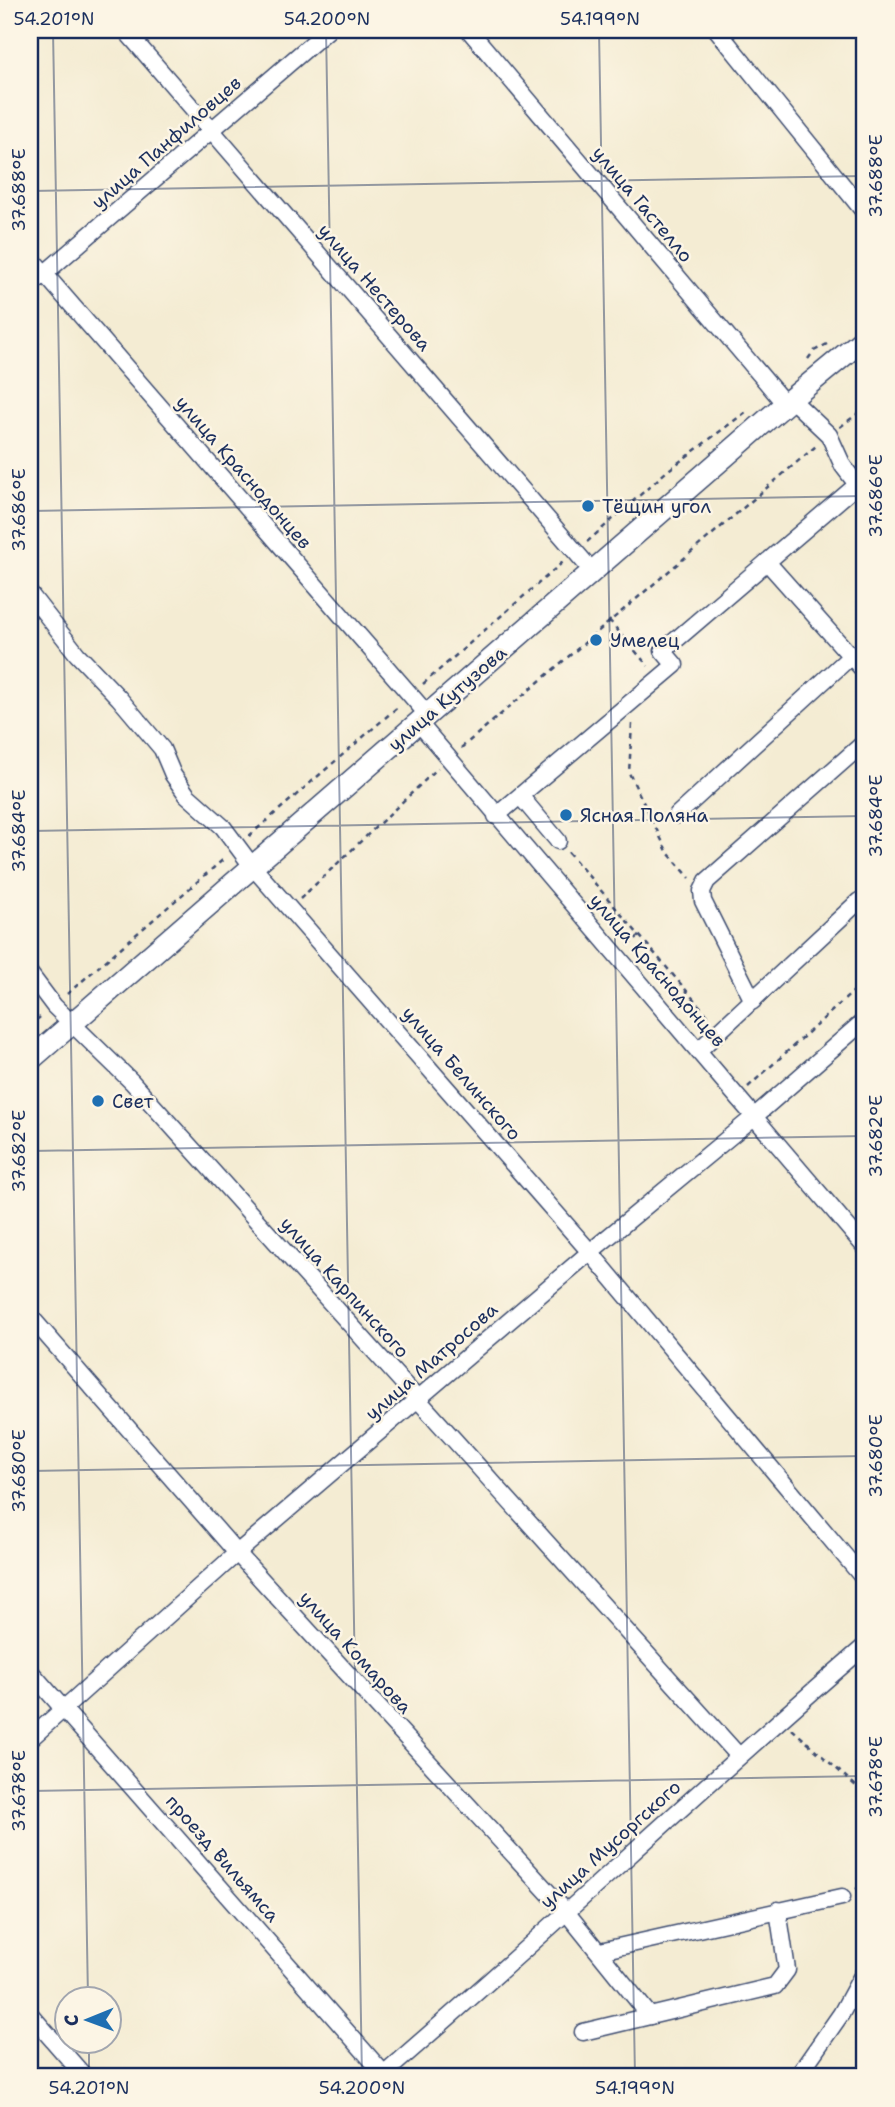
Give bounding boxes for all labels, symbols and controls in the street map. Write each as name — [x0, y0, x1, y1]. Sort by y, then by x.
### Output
text: 54.201°N — [13, 7, 95, 31]
text: 54.200°N — [284, 7, 370, 31]
text: 54.199°N — [560, 7, 640, 31]
street label: улица Панфиловцев — [86, 70, 247, 214]
text: 37.688°E — [864, 134, 888, 218]
street label: улица Гастелло — [587, 141, 699, 268]
text: 37.688°E — [7, 148, 31, 232]
street label: улица Нестерова — [312, 218, 437, 356]
street label: улица Краснодонцев — [170, 390, 317, 554]
text: 37.686°E — [864, 454, 888, 538]
text: 37.686°E — [7, 468, 31, 552]
place label: Тёщин угол — [602, 494, 711, 519]
marker: Тёщин угол — [580, 498, 596, 514]
place label: Умелец — [610, 628, 680, 653]
marker: Умелец — [588, 632, 604, 648]
street label: улица Кутузова — [383, 640, 512, 757]
text: 37.684°E — [864, 774, 888, 858]
text: 37.684°E — [7, 789, 31, 873]
place label: Ясная Поляна — [580, 803, 708, 828]
marker: Ясная Поляна — [558, 807, 574, 823]
street label: улица Краснодонцев — [584, 888, 731, 1052]
street label: улица Белинского — [396, 1001, 527, 1146]
place label: Свет — [112, 1089, 154, 1114]
marker: Свет — [90, 1093, 106, 1109]
text: 37.682°E — [864, 1095, 888, 1177]
text: 37.682°E — [7, 1110, 31, 1192]
street label: улица Карпинского — [275, 1211, 415, 1363]
street label: улица Матросова — [360, 1297, 503, 1426]
text: 37.680°E — [864, 1414, 888, 1498]
text: 37.680°E — [7, 1429, 31, 1513]
street label: улица Комарова — [294, 1585, 418, 1719]
text: 37.678°E — [864, 1736, 888, 1818]
text: 37.678°E — [7, 1750, 31, 1832]
street label: улица Мусоргского — [535, 1774, 686, 1914]
street label: проезд Вильямса — [160, 1789, 285, 1928]
north arrow — [52, 1984, 122, 2054]
text: С — [59, 2014, 84, 2026]
text: 54.201°N — [48, 2076, 130, 2100]
text: 54.200°N — [319, 2076, 405, 2100]
text: 54.199°N — [595, 2076, 675, 2100]

